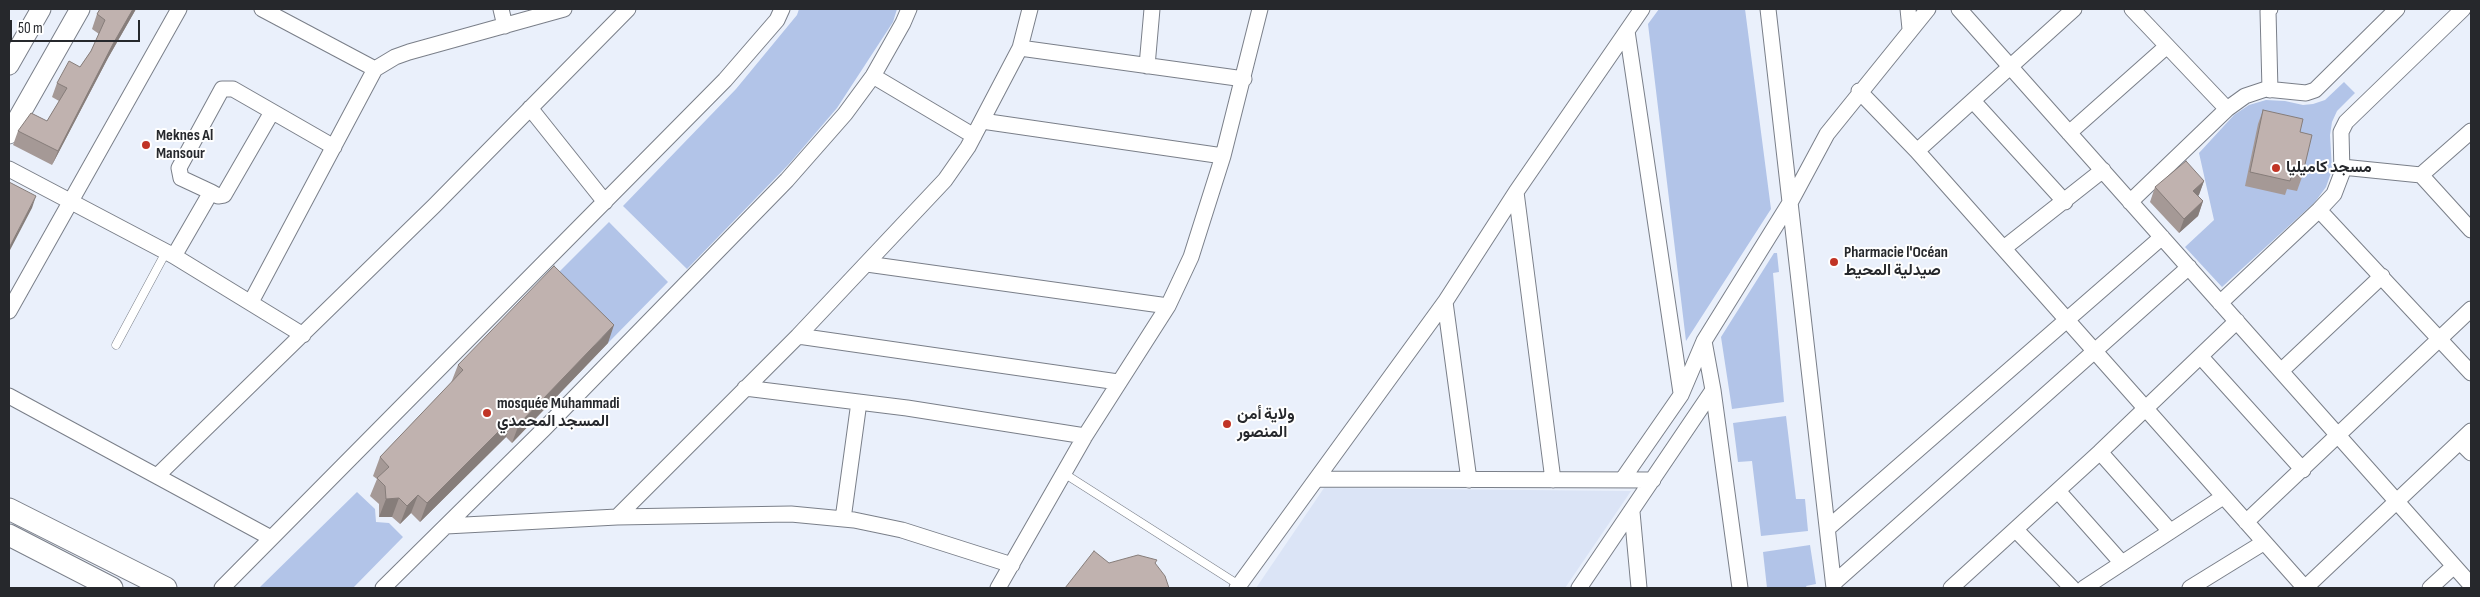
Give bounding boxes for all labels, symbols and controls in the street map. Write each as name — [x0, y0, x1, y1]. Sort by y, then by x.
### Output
scale bar — [12, 10, 142, 42]
text: 50 m — [18, 19, 43, 38]
place label: Meknes Al Mansour — [156, 126, 213, 164]
marker: Meknes Al Mansour — [140, 139, 152, 151]
place label: مسجد كاميليا — [2286, 158, 2372, 178]
marker: مسجد كاميليا — [2270, 162, 2282, 174]
place label: Pharmacie l'Océan صيدلية المحيط — [1844, 243, 1948, 281]
marker: Pharmacie l'Océan صيدلية المحيط — [1828, 256, 1840, 268]
place label: mosquée Muhammadi المسجد المحمدي — [497, 394, 620, 432]
place label: ولاية أمن المنصور — [1237, 405, 1295, 443]
marker: mosquée Muhammadi المسجد المحمدي — [481, 407, 493, 419]
marker: ولاية أمن المنصور — [1221, 418, 1233, 430]

